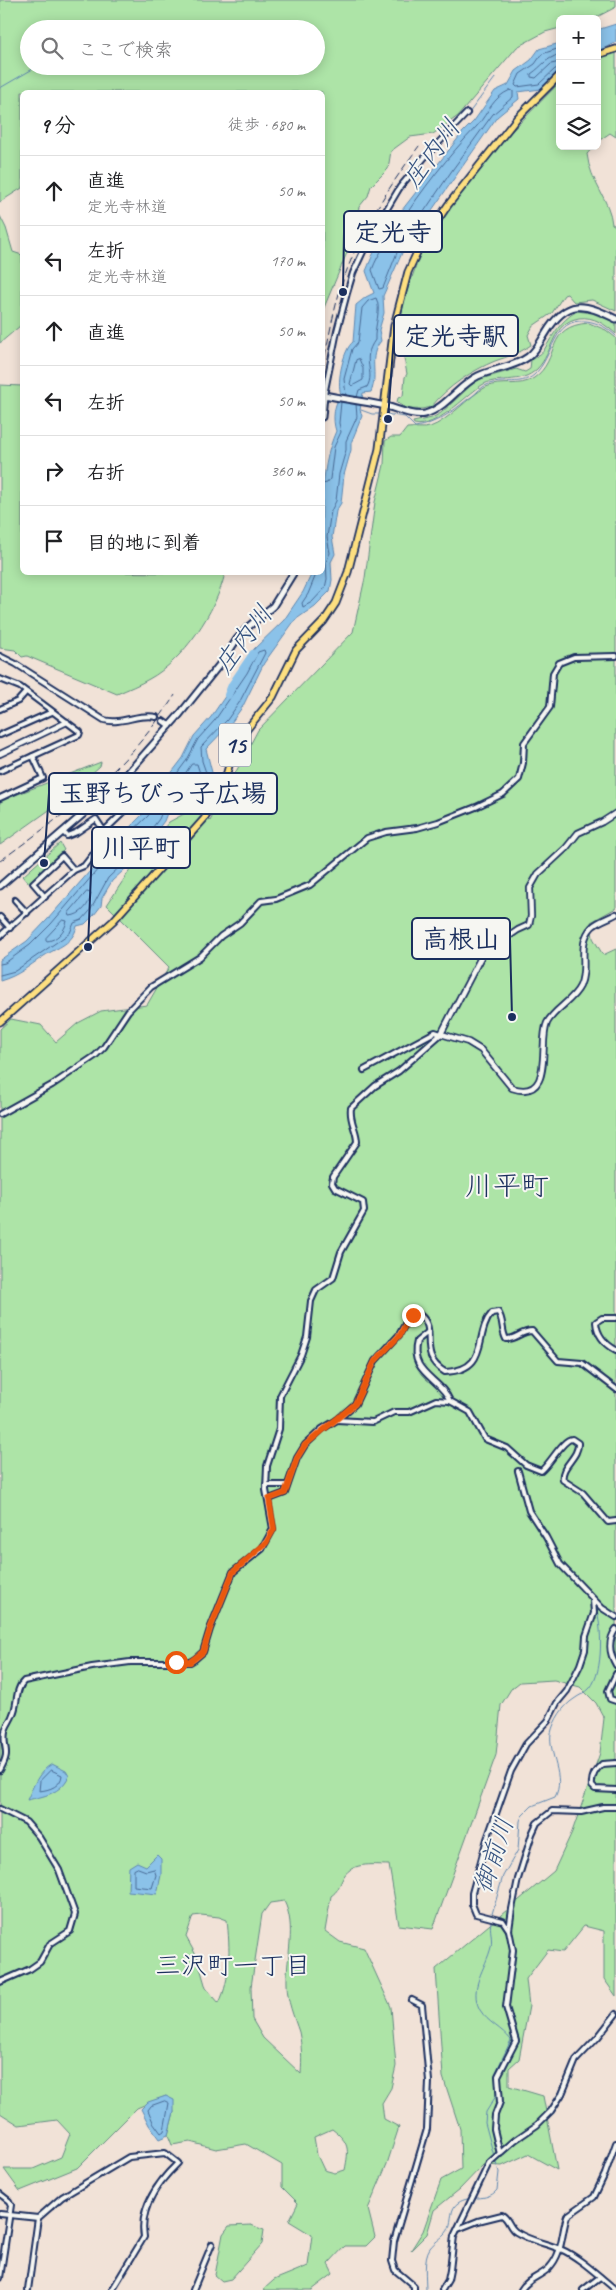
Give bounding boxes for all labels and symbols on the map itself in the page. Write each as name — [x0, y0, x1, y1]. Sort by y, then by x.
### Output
water label: 庄内川 — [395, 112, 468, 195]
callout: 定光寺 — [344, 211, 442, 252]
text: 定光寺 — [354, 216, 432, 249]
callout: 定光寺駅 — [394, 315, 518, 356]
text: 定光寺駅 — [404, 320, 508, 353]
water label: 庄内川 — [207, 598, 280, 680]
road number: 15 — [219, 724, 251, 766]
callout: 玉野ちびっ子広場 — [49, 773, 277, 814]
text: 玉野ちびっ子広場 — [59, 777, 267, 810]
callout: 川平町 — [92, 827, 190, 868]
text: 川平町 — [102, 832, 180, 865]
callout: 高根山 — [412, 918, 510, 959]
text: 高根山 — [422, 923, 500, 956]
district label: 川平町 — [465, 1168, 549, 1203]
route end — [402, 1304, 425, 1327]
route start — [165, 1651, 188, 1674]
water label: 御前川 — [466, 1813, 521, 1897]
district label: 三沢町一丁目 — [155, 1949, 311, 1982]

